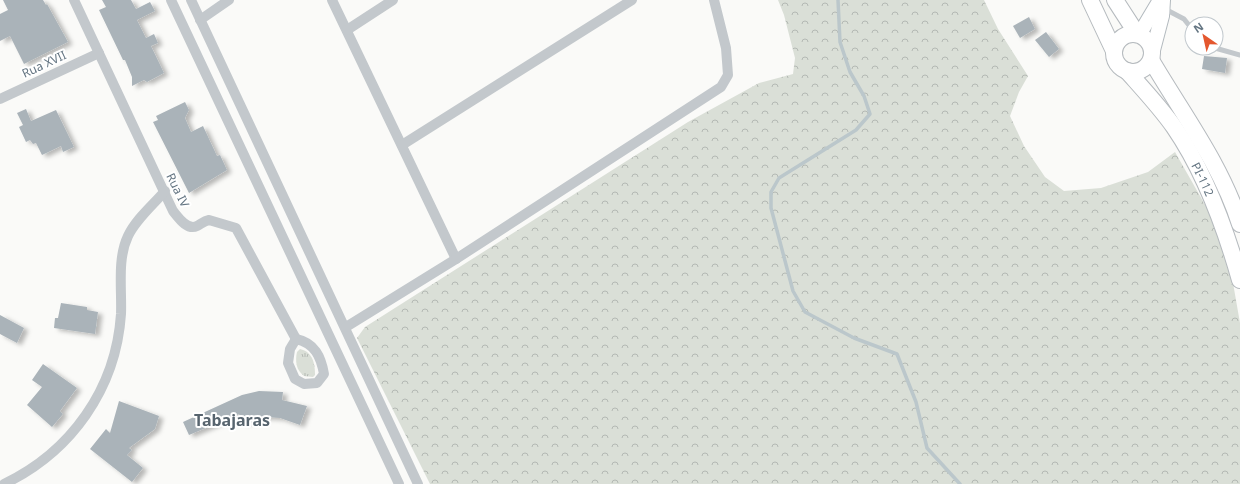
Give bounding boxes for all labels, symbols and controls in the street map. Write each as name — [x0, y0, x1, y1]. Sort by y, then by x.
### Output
north arrow — [1184, 16, 1224, 56]
text: N — [1190, 19, 1206, 36]
street label: Rua XVII — [19, 46, 69, 82]
street label: PI-112 — [1188, 159, 1219, 199]
street label: Rua IV — [162, 170, 194, 211]
district label: Tabajaras — [194, 409, 270, 431]

